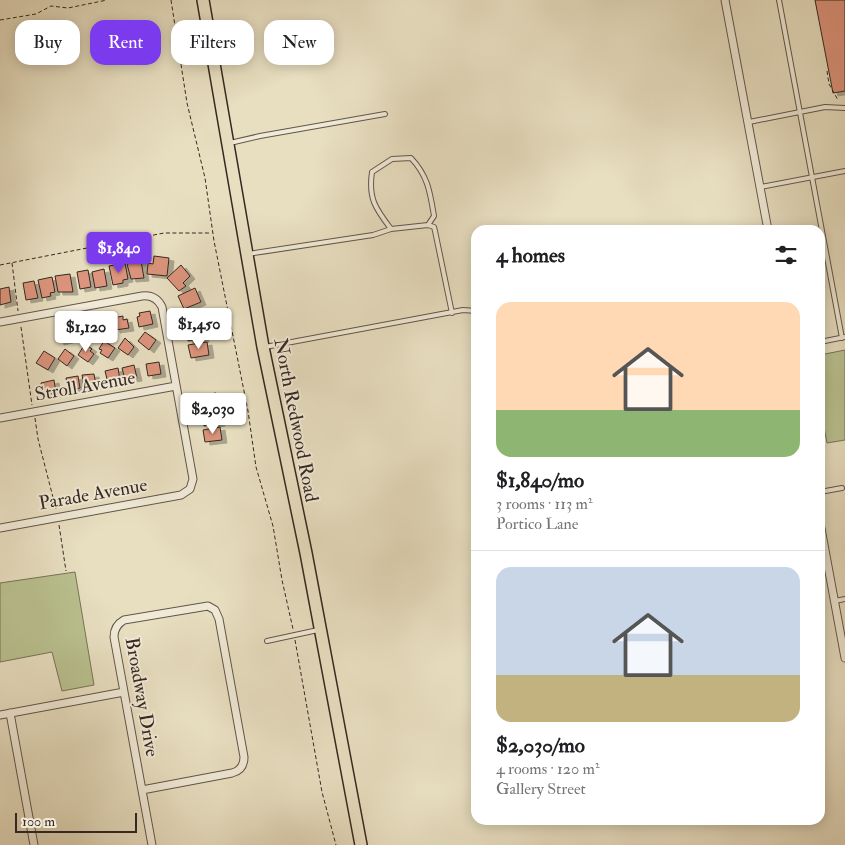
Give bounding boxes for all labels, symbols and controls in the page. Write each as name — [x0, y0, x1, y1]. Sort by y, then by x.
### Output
chip: Buy — [15, 20, 80, 65]
chip: Rent — [90, 20, 161, 65]
chip: Filters — [171, 20, 254, 65]
chip: New — [264, 20, 334, 65]
pin: $1,840 — [78, 232, 160, 274]
text: $1,840 — [98, 238, 140, 258]
icon: filters — [772, 241, 800, 269]
text: 4 homes — [496, 242, 565, 269]
pin: $1,450 — [158, 308, 240, 350]
pin: $1,120 — [45, 310, 127, 353]
text: $1,450 — [178, 314, 220, 334]
text: $1,120 — [66, 317, 106, 337]
icon: home — [603, 334, 693, 424]
street label: North Redwood Road — [268, 336, 324, 505]
street label: Stroll Avenue — [33, 365, 137, 407]
pin: $2,030 — [172, 392, 254, 435]
text: $2,030 — [191, 399, 235, 419]
text: $1,840/mo — [496, 467, 584, 494]
street label: Parade Avenue — [37, 473, 149, 515]
text: 3 rooms · 113 m² — [496, 494, 592, 514]
text: Portico Lane — [496, 514, 579, 534]
icon: home — [603, 600, 693, 690]
street label: Broadway Drive — [120, 635, 164, 759]
text: $2,030/mo — [496, 732, 585, 759]
text: 4 rooms · 120 m² — [496, 759, 599, 779]
text: Gallery Street — [496, 779, 586, 799]
scale bar — [15, 810, 138, 833]
text: 100 m — [22, 813, 55, 830]

